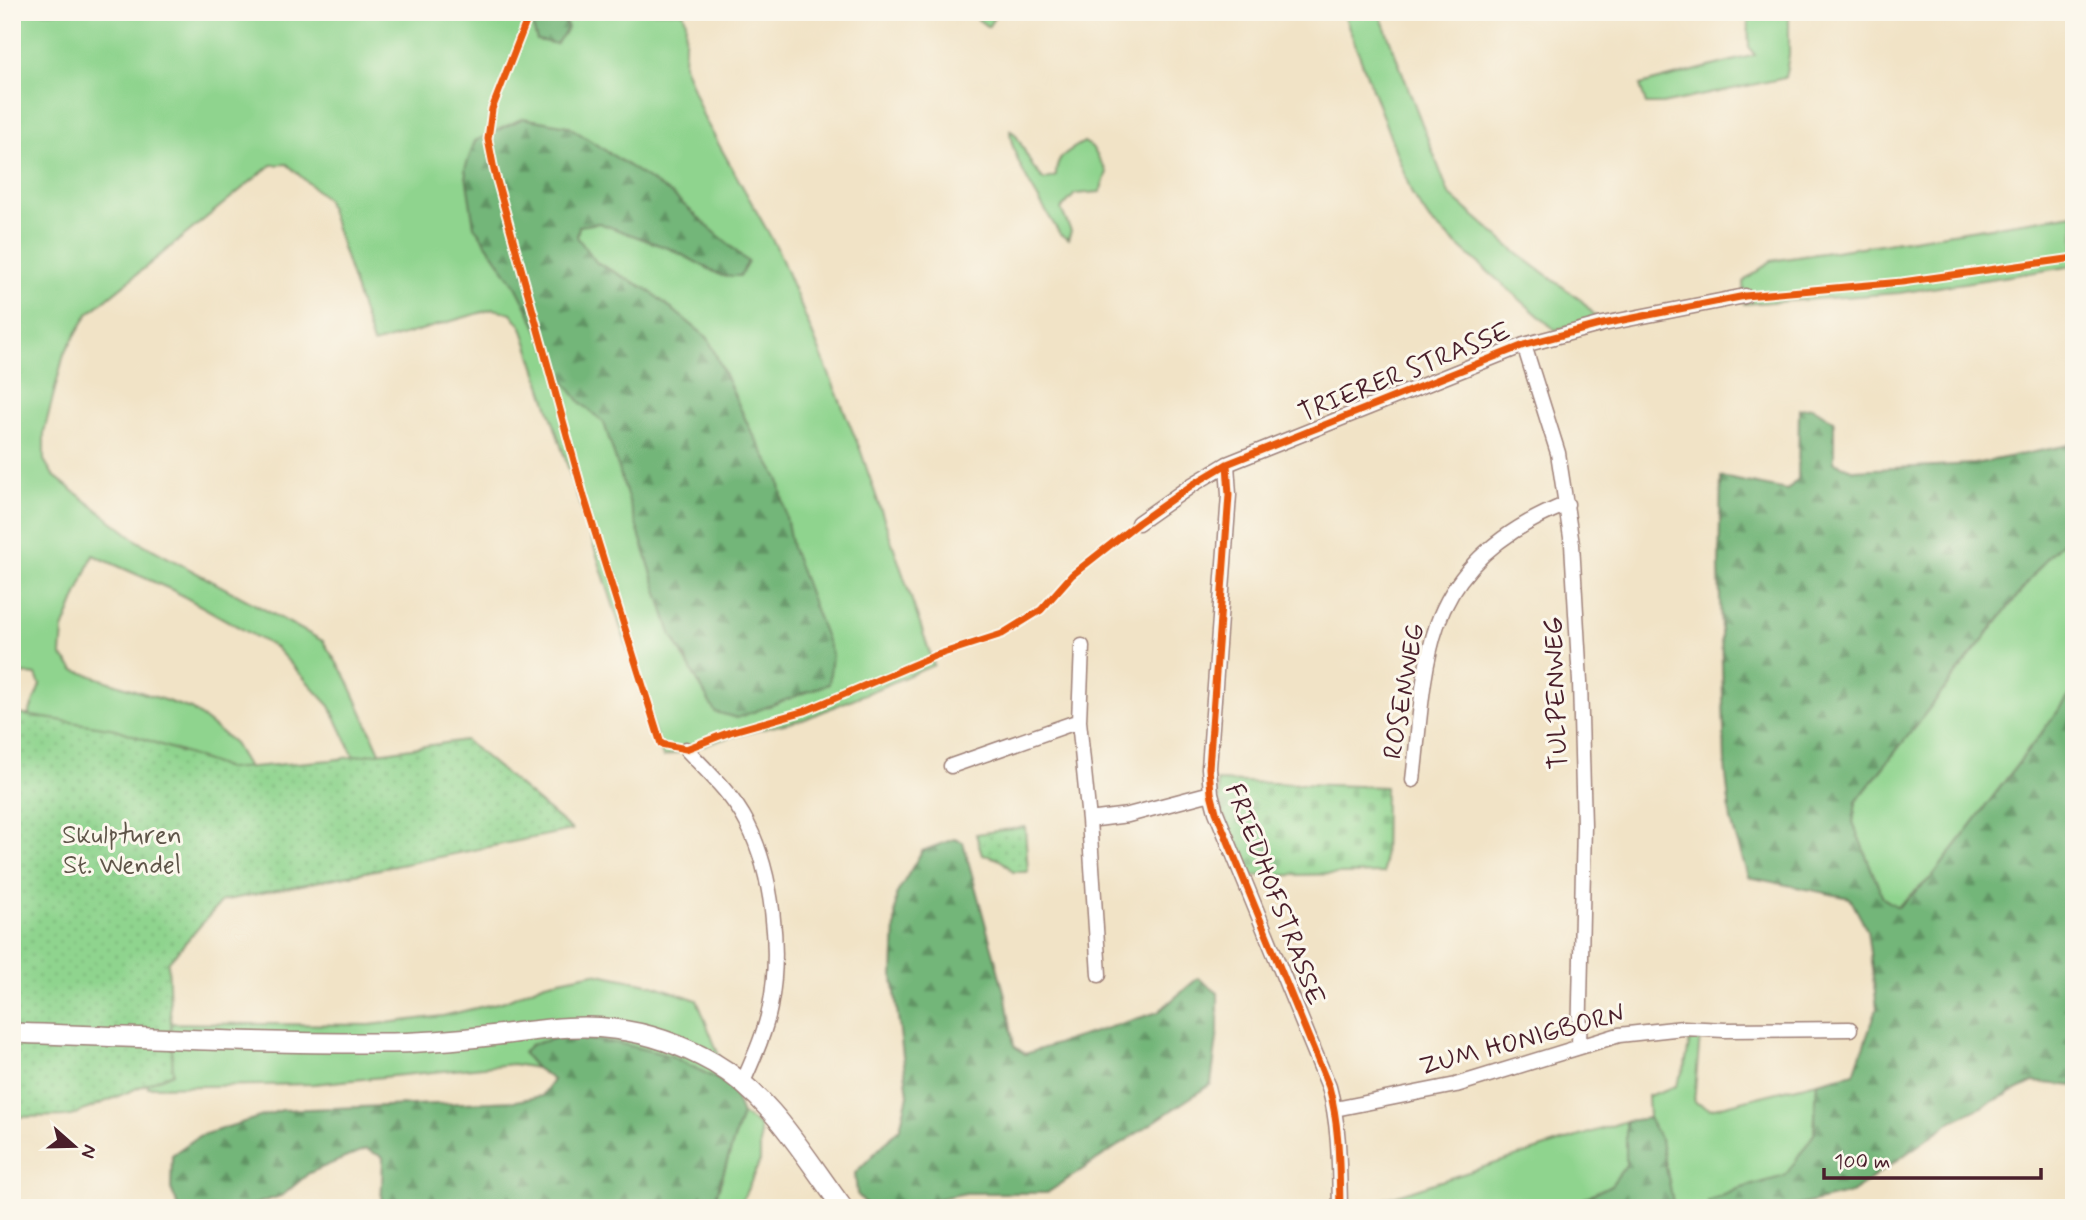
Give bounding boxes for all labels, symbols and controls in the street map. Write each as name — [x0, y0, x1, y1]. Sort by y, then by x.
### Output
street label: TRIERER STRASSE — [1294, 315, 1516, 431]
street label: TULPENWEG — [1537, 616, 1577, 770]
street label: ROSENWEG — [1376, 621, 1434, 762]
street label: FRIEDHOFSTRASSE — [1216, 779, 1332, 1011]
park label: Skulpturen St. Wendel — [62, 819, 182, 883]
street label: ZUM HONIGBORN — [1416, 997, 1629, 1085]
north arrow — [38, 1112, 108, 1182]
scale bar — [1824, 1136, 2040, 1180]
text: N — [75, 1141, 102, 1162]
text: 100 m — [1834, 1148, 1890, 1176]

